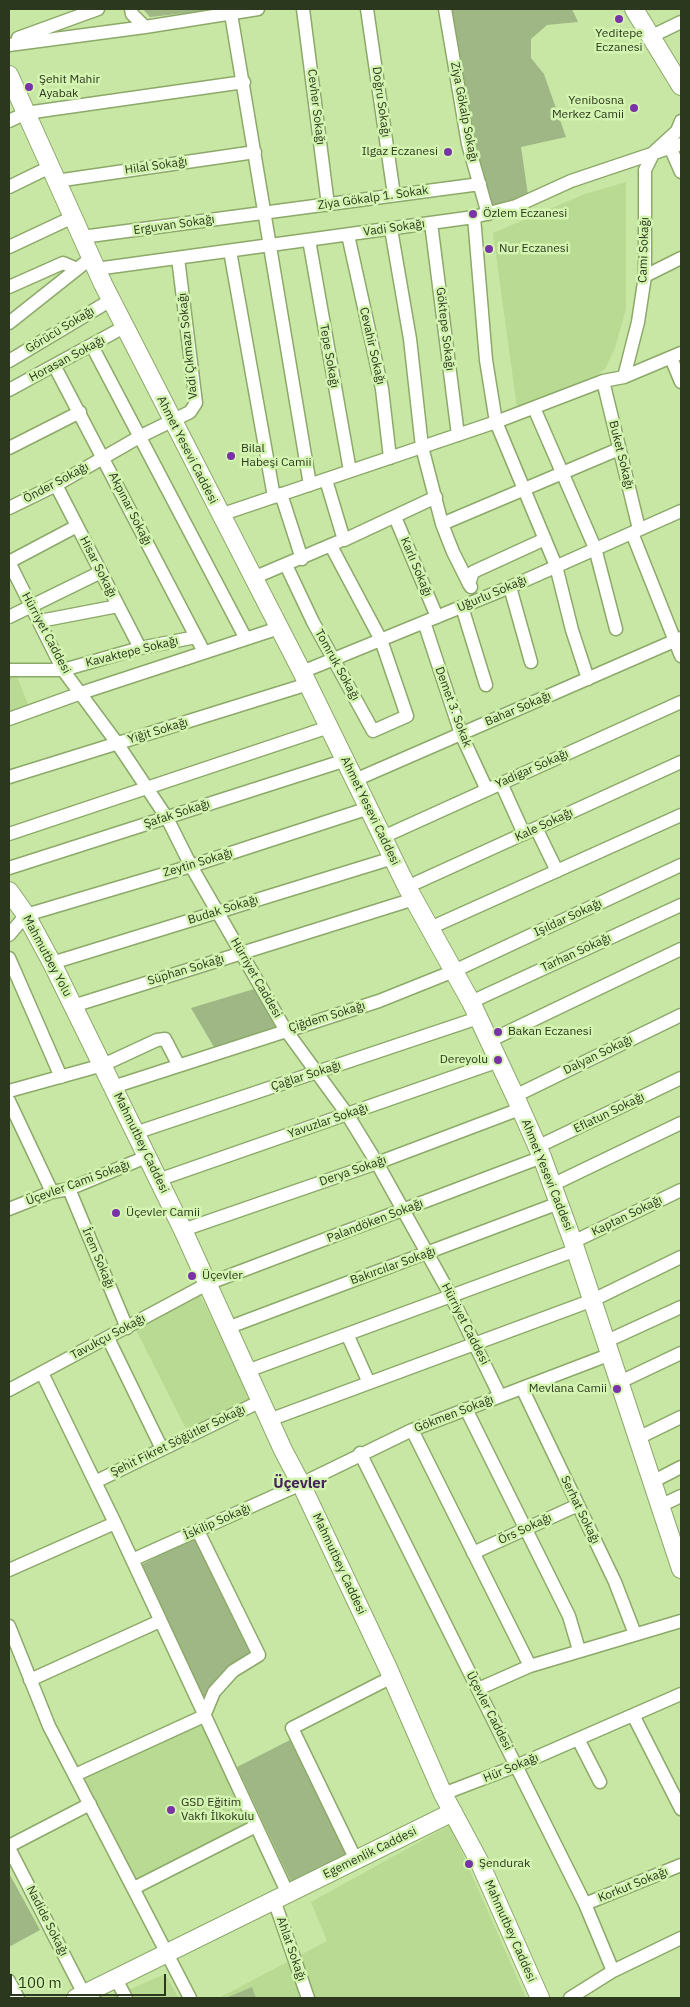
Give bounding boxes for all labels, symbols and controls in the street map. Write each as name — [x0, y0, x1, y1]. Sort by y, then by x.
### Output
marker: Yeditepe Eczanesi — [613, 13, 625, 25]
place label: Yeditepe Eczanesi — [595, 27, 643, 55]
street label: Ziya Gökalp Sokağı — [447, 61, 481, 163]
street label: Doğru Sokağı — [369, 66, 393, 138]
street label: Cevher Sokağı — [304, 68, 328, 146]
place label: Şehit Mahir Ayabak — [39, 73, 100, 101]
marker: Şehit Mahir Ayabak — [23, 81, 35, 93]
place label: Yenibosna Merkez Camii — [552, 94, 624, 122]
marker: Yenibosna Merkez Camii — [628, 102, 640, 114]
place label: Ilgaz Eczanesi — [362, 145, 438, 159]
marker: Ilgaz Eczanesi — [442, 146, 454, 158]
street label: Hilal Sokağı — [124, 154, 188, 178]
street label: Ziya Gökalp 1. Sokak — [317, 183, 429, 213]
place label: Özlem Eczanesi — [483, 207, 567, 221]
marker: Özlem Eczanesi — [467, 208, 479, 220]
street label: Erguvan Sokağı — [132, 212, 216, 238]
street label: Vadi Sokağı — [362, 217, 426, 239]
street label: Cami Sokağı — [636, 217, 652, 283]
place label: Nur Eczanesi — [499, 242, 569, 256]
marker: Nur Eczanesi — [483, 243, 495, 255]
street label: Göktepe Sokağı — [433, 286, 457, 372]
street label: Vadi Çıkmazı Sokağı — [175, 292, 201, 400]
street label: Görücü Sokağı — [23, 304, 97, 356]
street label: Cevahir Sokağı — [356, 306, 388, 386]
street label: Tepe Sokağı — [316, 323, 342, 389]
street label: Horasan Sokağı — [27, 333, 107, 385]
street label: Ahmet Yesevi Caddesi — [154, 394, 220, 506]
street label: Buket Sokağı — [606, 419, 636, 491]
place label: Bilal Habeşi Camii — [241, 442, 311, 470]
marker: Bilal Habeşi Camii — [225, 450, 237, 462]
street label: Önder Sokağı — [21, 460, 91, 506]
street label: Akpınar Sokağı — [105, 470, 155, 548]
street label: Hisar Sokağı — [76, 534, 120, 600]
street label: Karlı Sokağı — [397, 535, 435, 599]
street label: Uğurlu Sokağı — [455, 573, 529, 615]
street label: Hürriyet Caddesi — [19, 590, 73, 676]
street label: Tomruk Sokağı — [311, 627, 363, 703]
street label: Kavaktepe Sokağı — [84, 634, 180, 670]
street label: Demet 3. Sokak — [432, 665, 474, 749]
street label: Bahar Sokağı — [483, 689, 553, 729]
street label: Yiğit Sokağı — [126, 715, 190, 747]
street label: Yadigar Sokağı — [493, 746, 571, 792]
street label: Ahmet Yesevi Caddesi — [337, 754, 403, 868]
street label: Şafak Sokağı — [142, 797, 212, 831]
street label: Kale Sokağı — [513, 805, 575, 845]
street label: Zeytin Sokağı — [161, 846, 235, 880]
street label: Budak Sokağı — [186, 892, 260, 928]
street label: Işıldar Sokağı — [532, 896, 604, 940]
street label: Mahmutbey Yolu — [19, 913, 75, 999]
street label: Tarhan Sokağı — [539, 931, 613, 975]
street label: Hürriyet Caddesi — [227, 935, 285, 1021]
street label: Süphan Sokağı — [146, 952, 226, 988]
street label: Çiğdem Sokağı — [287, 999, 367, 1035]
place label: Bakan Eczanesi — [508, 1025, 592, 1039]
marker: Bakan Eczanesi — [492, 1026, 504, 1038]
street label: Dalyan Sokağı — [561, 1032, 635, 1078]
place label: Dereyolu — [440, 1053, 488, 1067]
marker: Dereyolu — [492, 1054, 504, 1066]
street label: Çağlar Sokağı — [269, 1058, 343, 1094]
street label: Mahmutbey Caddesi — [110, 1090, 172, 1196]
street label: Eflatun Sokağı — [571, 1090, 647, 1136]
street label: Yavuzlar Sokağı — [286, 1101, 370, 1141]
street label: Ahmet Yesevi Caddesi — [518, 1117, 576, 1233]
street label: Derya Sokağı — [318, 1153, 388, 1189]
street label: Üçevler Cami Sokağı — [24, 1158, 132, 1208]
street label: Kaptan Sokağı — [589, 1193, 665, 1239]
street label: Palandöken Sokağı — [325, 1196, 425, 1246]
place label: Üçevler Camii — [126, 1206, 200, 1220]
marker: Üçevler Camii — [110, 1207, 122, 1219]
street label: İrem Sokağı — [79, 1225, 117, 1291]
street label: Bakırcılar Sokağı — [348, 1244, 438, 1288]
place label: Üçevler — [202, 1269, 243, 1283]
marker: Üçevler — [186, 1270, 198, 1282]
street label: Hürriyet Caddesi — [438, 1281, 492, 1367]
street label: Tavukçu Sokağı — [68, 1311, 148, 1363]
place label: Mevlana Camii — [529, 1382, 607, 1396]
marker: Mevlana Camii — [611, 1383, 623, 1395]
street label: Gökmen Sokağı — [412, 1392, 496, 1436]
street label: Şehit Fikret Söğütler Sokağı — [108, 1402, 248, 1480]
street label: Serhat Sokağı — [557, 1474, 603, 1546]
district label: Üçevler — [273, 1475, 327, 1493]
street label: İskilip Sokağı — [181, 1501, 253, 1543]
street label: Örs Sokağı — [496, 1510, 554, 1548]
street label: Mahmutbey Caddesi — [309, 1511, 369, 1617]
street label: Üçevler Caddesi — [463, 1669, 515, 1753]
street label: Hür Sokağı — [481, 1750, 541, 1786]
place label: GSD Eğitim Vakfı İlkokulu — [181, 1796, 254, 1824]
marker: GSD Eğitim Vakfı İlkokulu — [165, 1804, 177, 1816]
street label: Egemenlik Caddesi — [321, 1824, 419, 1882]
place label: Şendurak — [479, 1857, 530, 1871]
marker: Şendurak — [463, 1858, 475, 1870]
street label: Korkut Sokağı — [596, 1864, 670, 1906]
street label: Mahmutbey Caddesi — [481, 1878, 539, 1984]
street label: Nadide Sokağı — [23, 1883, 71, 1959]
street label: Ahlat Sokağı — [273, 1915, 309, 1983]
scale bar — [12, 1964, 169, 1996]
text: 100 m — [18, 1973, 62, 1992]

